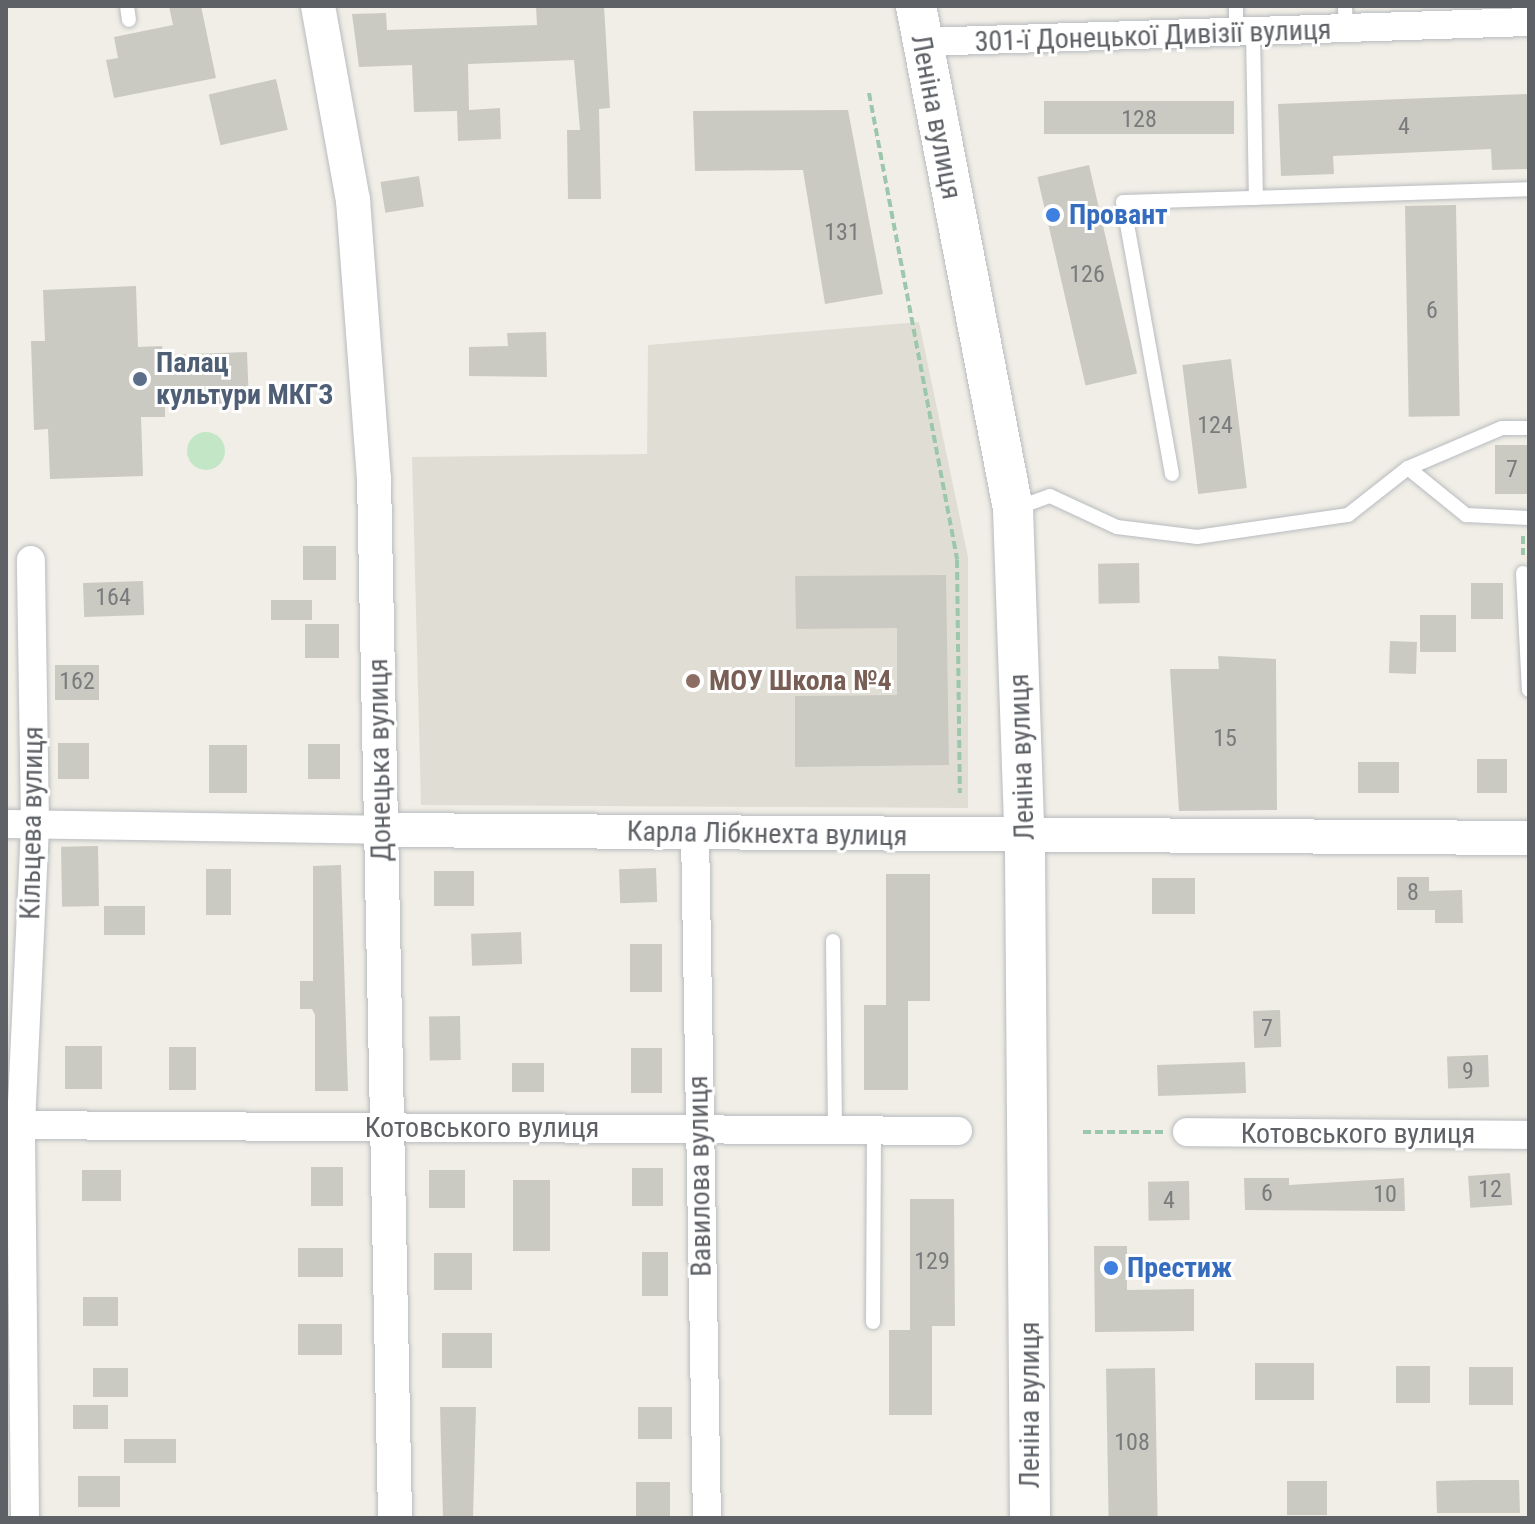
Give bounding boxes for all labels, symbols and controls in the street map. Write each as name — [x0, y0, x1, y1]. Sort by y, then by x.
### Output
street label: 301-ї Донецької Дивізії вулиця — [974, 13, 1332, 59]
street label: Леніна вулиця — [904, 32, 968, 202]
house number: 128 — [1121, 106, 1157, 134]
house number: 4 — [1398, 113, 1410, 141]
place label: Провант — [1069, 198, 1168, 232]
marker: Провант — [1044, 206, 1062, 224]
house number: 131 — [824, 219, 860, 247]
house number: 126 — [1069, 261, 1105, 289]
house number: 6 — [1426, 297, 1438, 325]
place label: Палац культури МКГЗ — [156, 346, 333, 412]
marker: Палац культури МКГЗ — [131, 370, 149, 388]
house number: 124 — [1197, 412, 1233, 440]
house number: 7 — [1506, 456, 1518, 484]
house number: 164 — [95, 584, 131, 612]
street label: Донецька вулиця — [361, 658, 399, 862]
place label: МОУ Школа №4 — [709, 664, 892, 698]
house number: 162 — [59, 668, 95, 696]
marker: МОУ Школа №4 — [684, 672, 702, 690]
street label: Леніна вулиця — [1002, 673, 1042, 841]
house number: 15 — [1213, 725, 1237, 753]
street label: Кільцева вулиця — [14, 726, 50, 920]
street label: Карла Лібкнехта вулиця — [627, 815, 907, 853]
house number: 8 — [1407, 879, 1419, 907]
house number: 7 — [1261, 1015, 1273, 1043]
house number: 9 — [1462, 1058, 1474, 1086]
street label: Вавилова вулиця — [681, 1075, 719, 1277]
street label: Котовського вулиця — [365, 1111, 599, 1145]
street label: Котовського вулиця — [1241, 1117, 1475, 1151]
house number: 12 — [1478, 1176, 1502, 1204]
house number: 6 — [1261, 1180, 1273, 1208]
house number: 10 — [1373, 1181, 1397, 1209]
house number: 4 — [1163, 1187, 1175, 1215]
house number: 129 — [914, 1248, 950, 1276]
place label: Престиж — [1127, 1251, 1232, 1285]
marker: Престиж — [1102, 1259, 1120, 1277]
street label: Леніна вулиця — [1013, 1321, 1047, 1489]
house number: 108 — [1114, 1429, 1150, 1457]

